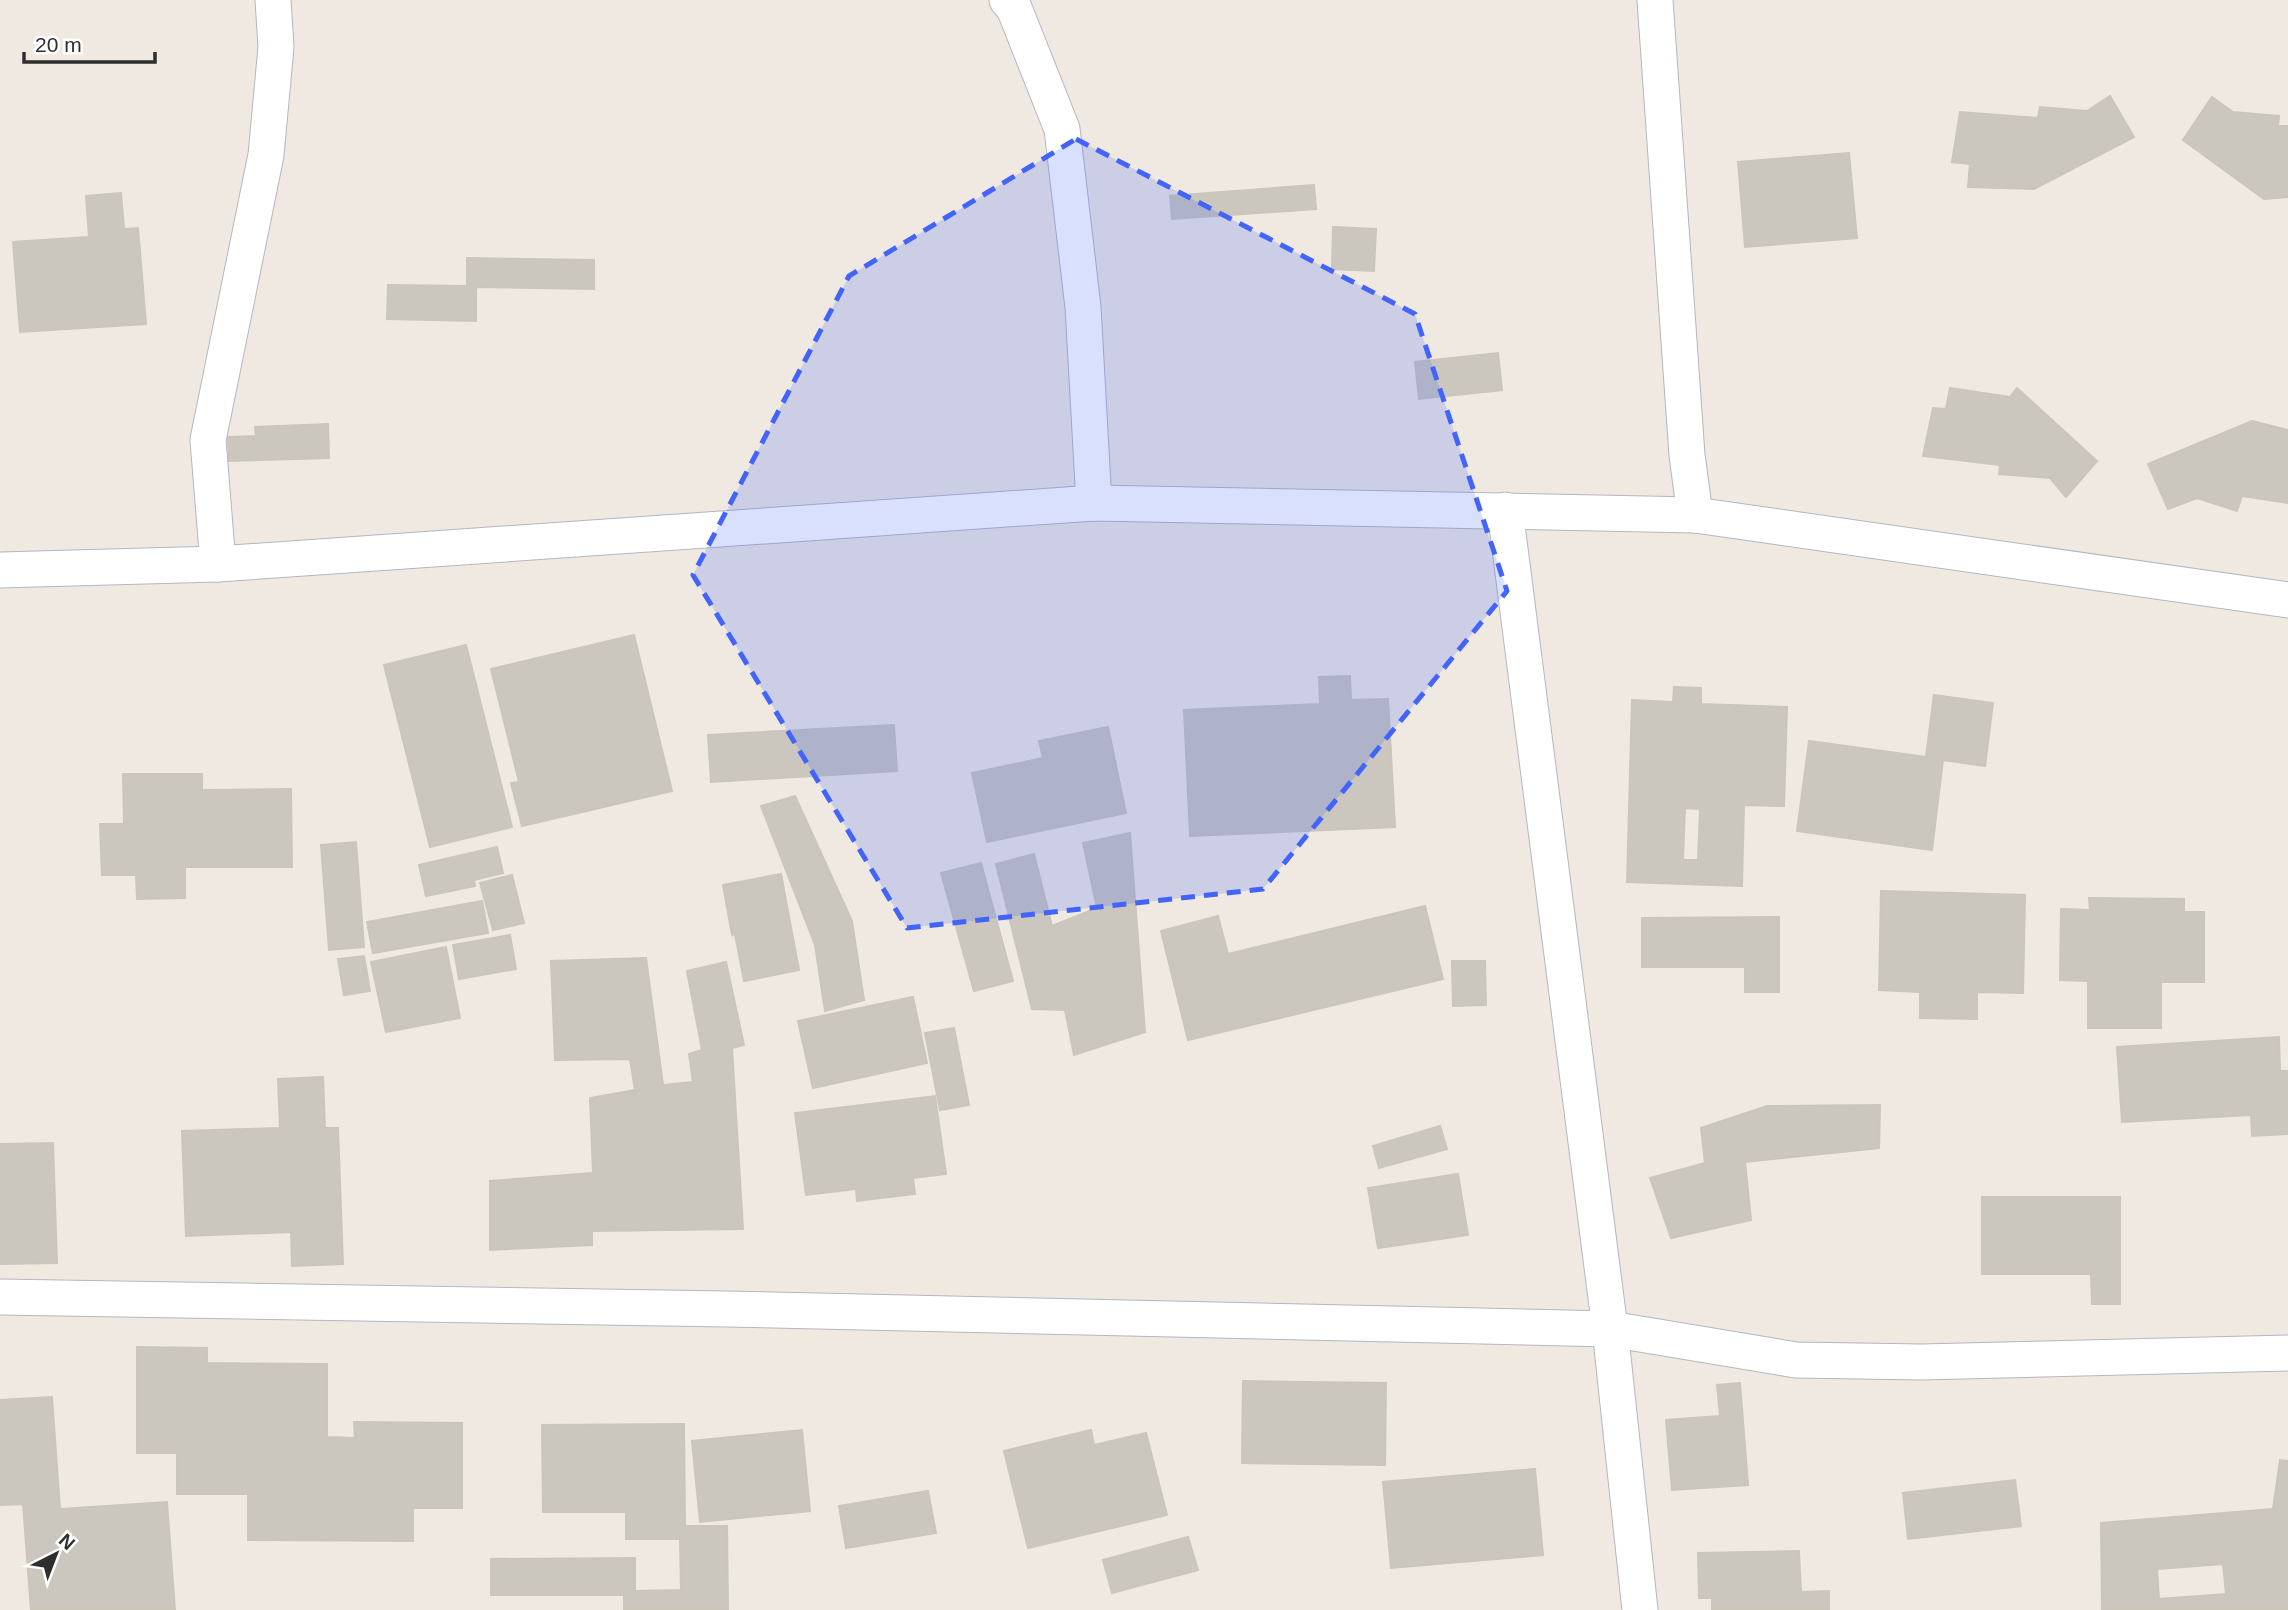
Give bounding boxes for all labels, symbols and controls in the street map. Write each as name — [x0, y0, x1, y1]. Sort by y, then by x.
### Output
scale bar — [24, 21, 156, 65]
text: 20 m — [35, 33, 82, 56]
north arrow — [21, 1519, 91, 1589]
text: N — [55, 1529, 79, 1554]

